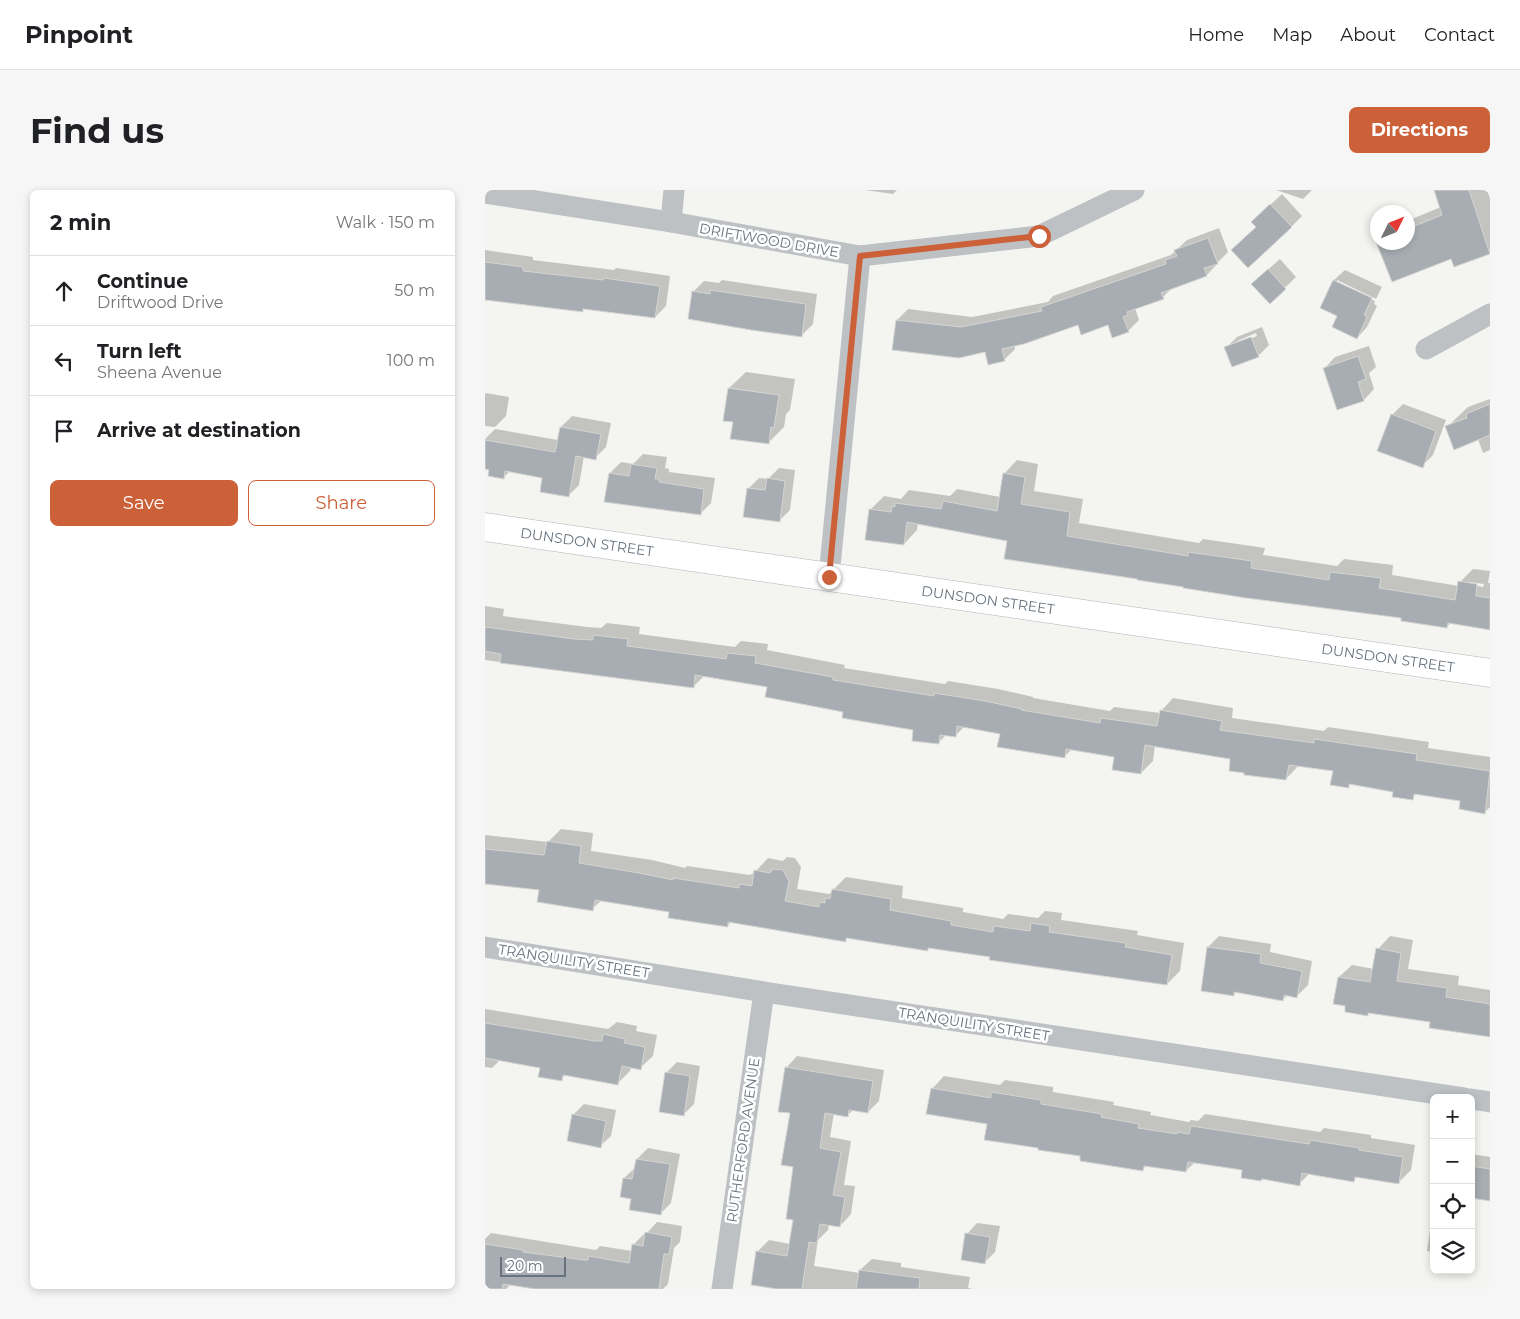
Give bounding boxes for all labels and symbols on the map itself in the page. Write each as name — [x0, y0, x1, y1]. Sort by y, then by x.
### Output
north arrow — [1370, 205, 1415, 250]
street label: DRIFTWOOD DRIVE — [698, 219, 840, 261]
route start — [1028, 225, 1051, 248]
street label: DUNSDON STREET — [519, 524, 655, 560]
route end — [818, 566, 841, 589]
street label: DUNSDON STREET — [920, 582, 1056, 618]
street label: DUNSDON STREET — [1320, 640, 1456, 676]
street label: TRANQUILITY STREET — [497, 940, 651, 982]
street label: TRANQUILITY STREET — [897, 1003, 1051, 1045]
street label: RUTHERFORD AVENUE — [723, 1057, 763, 1223]
scale bar — [500, 1254, 566, 1277]

